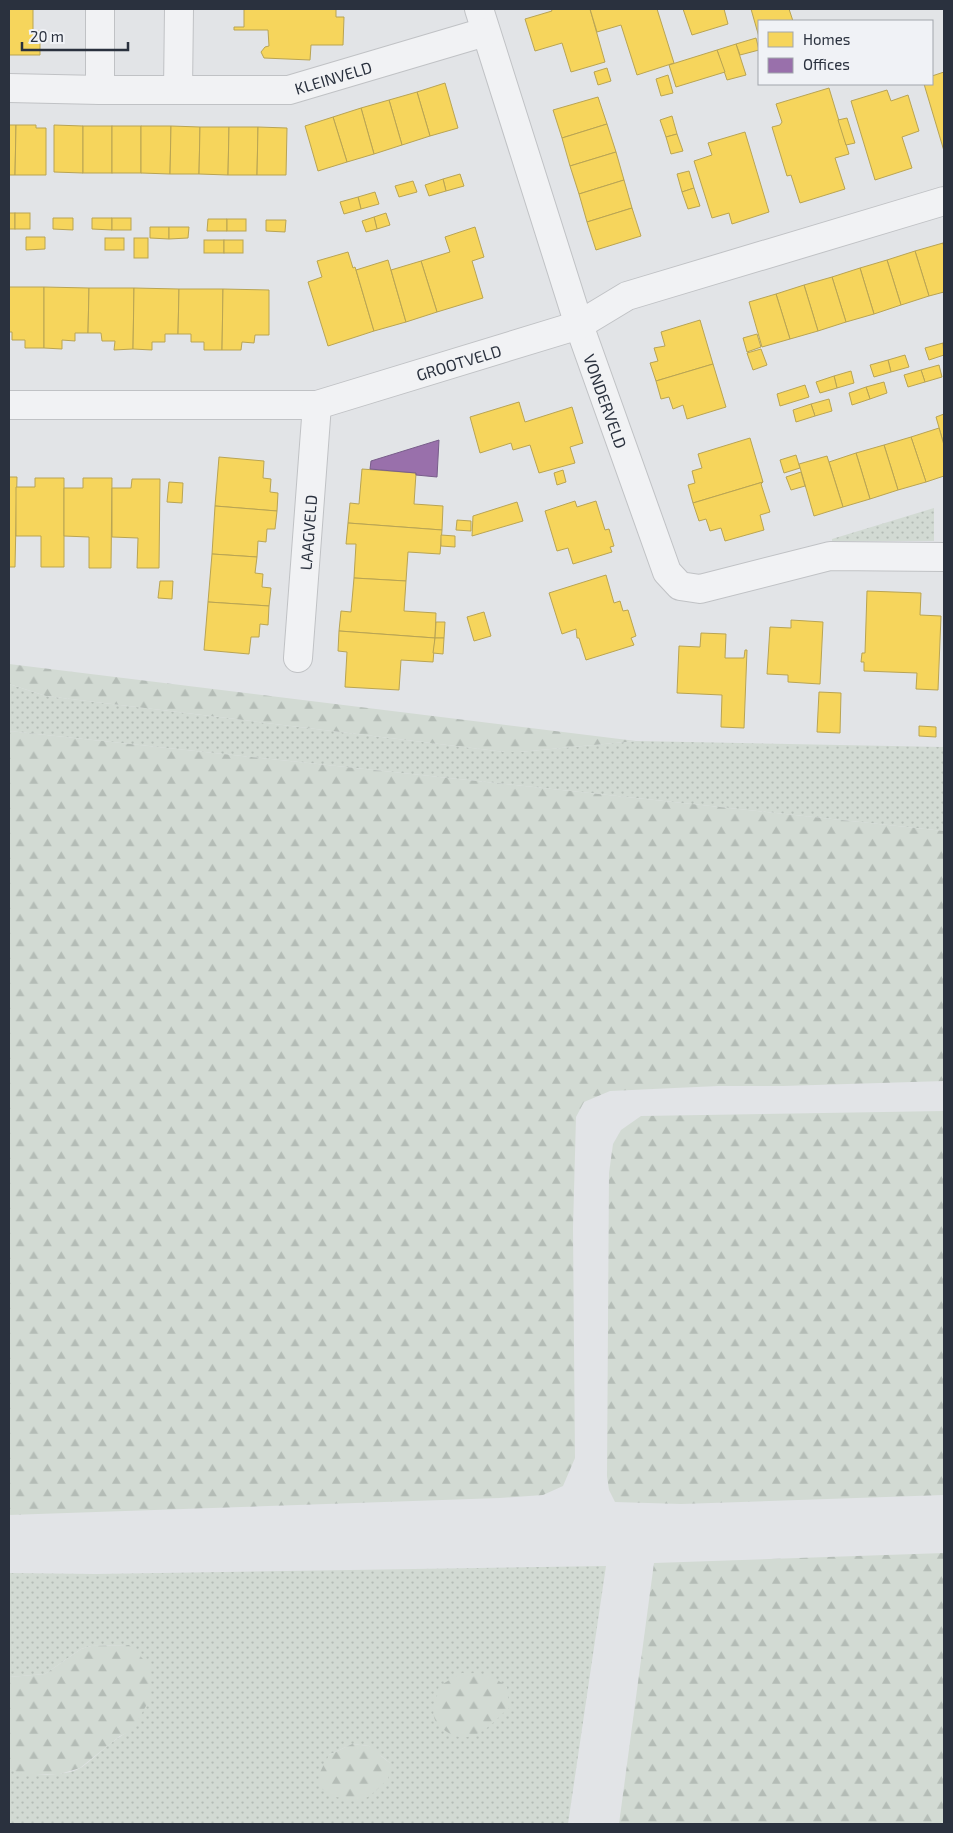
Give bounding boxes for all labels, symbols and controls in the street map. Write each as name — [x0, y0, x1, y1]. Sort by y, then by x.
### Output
scale bar — [22, 20, 129, 52]
legend — [758, 20, 933, 85]
text: 20 m — [30, 27, 64, 45]
text: Homes — [803, 30, 850, 48]
text: Offices — [803, 55, 850, 73]
street label: KLEINVELD — [292, 57, 374, 97]
street label: GROOTVELD — [414, 340, 503, 384]
street label: VONDERVELD — [581, 351, 632, 451]
street label: LAAGVELD — [295, 494, 320, 571]

